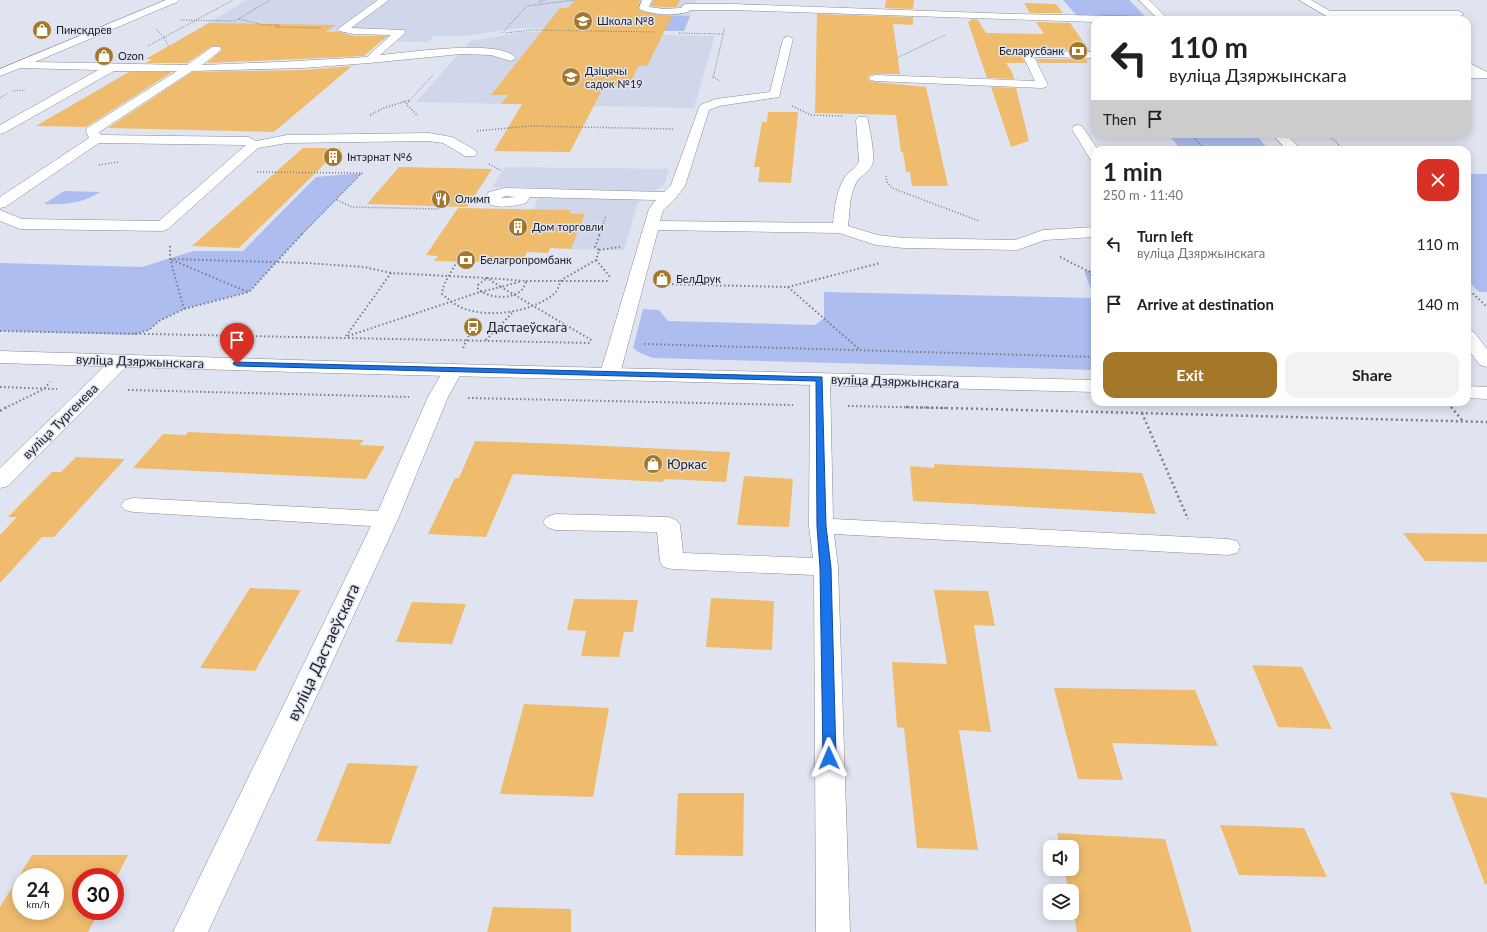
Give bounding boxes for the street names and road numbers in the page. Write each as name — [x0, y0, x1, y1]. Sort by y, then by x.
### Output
street label: вуліца Дзяржынскага — [76, 351, 204, 371]
street label: вуліца Дзяржынскага — [831, 371, 959, 391]
street label: вуліца Тургенева — [19, 380, 101, 462]
street label: вуліца Дастаеўскага — [282, 580, 363, 723]

